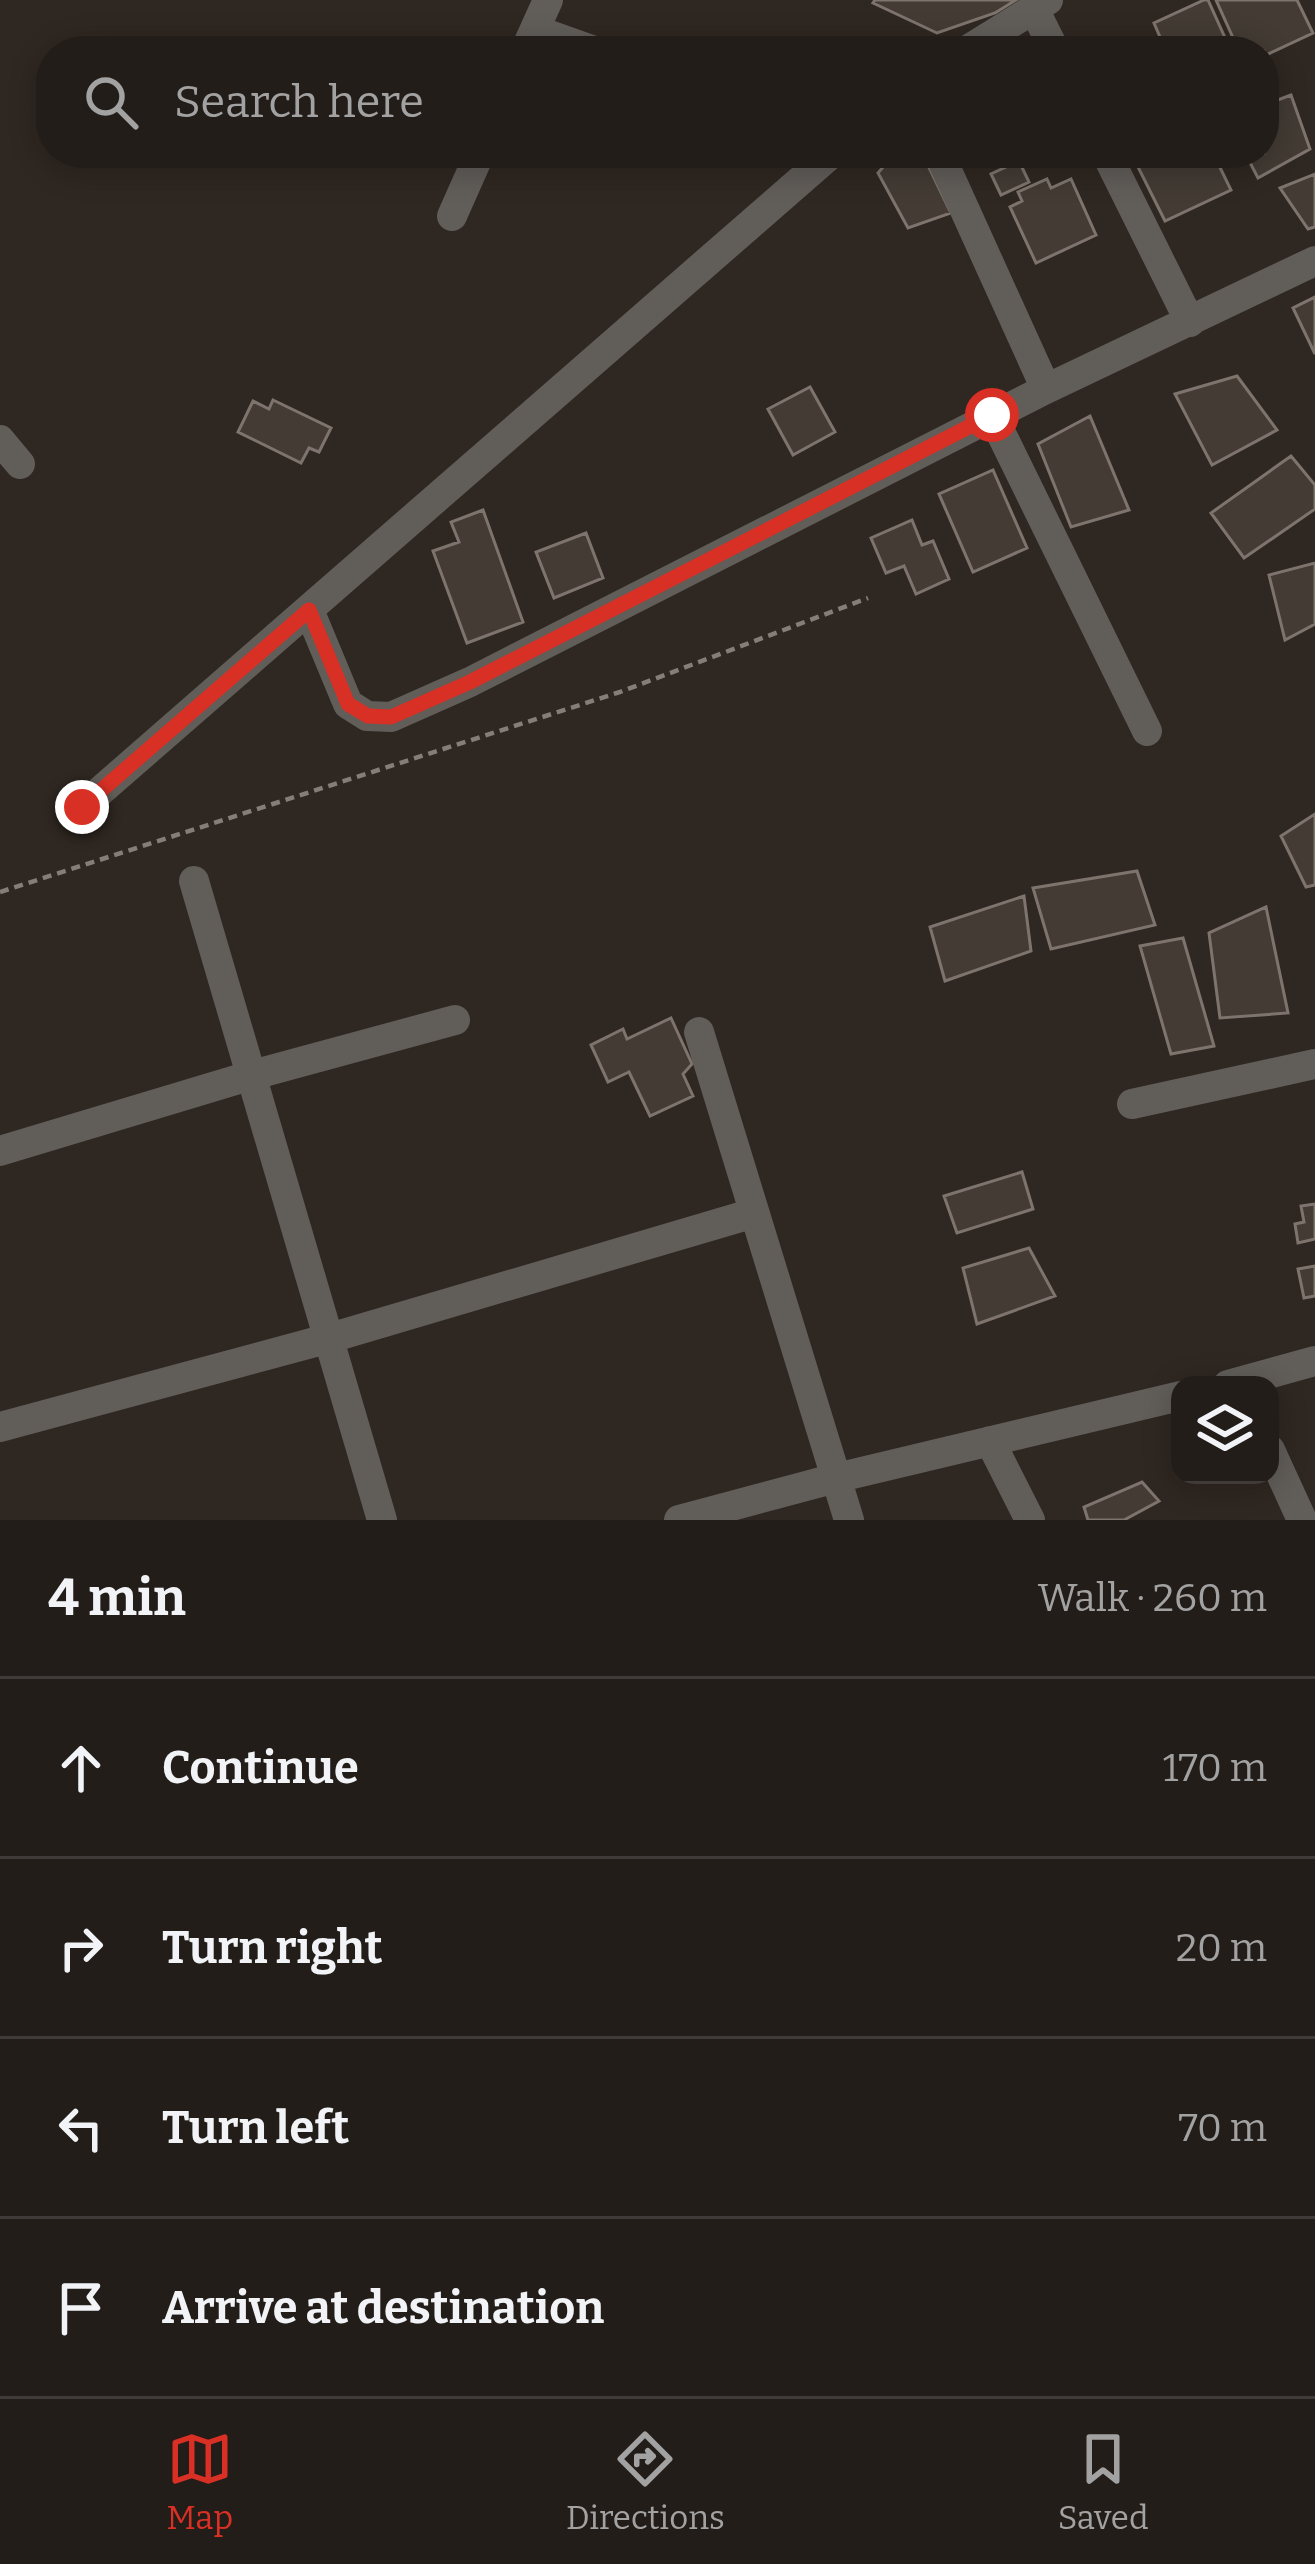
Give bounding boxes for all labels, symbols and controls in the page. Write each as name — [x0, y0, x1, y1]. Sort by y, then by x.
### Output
search box — [36, 36, 1279, 168]
icon: search — [78, 69, 144, 135]
text: Search here — [174, 75, 424, 129]
route start — [965, 388, 1019, 442]
route end — [55, 780, 109, 834]
map controls — [1171, 1376, 1279, 1484]
button: layers — [1171, 1376, 1279, 1484]
text: 4 min — [48, 1567, 186, 1629]
text: Walk · 260 m — [1038, 1575, 1267, 1621]
icon: ahead — [48, 1735, 114, 1801]
text: Continue — [162, 1741, 359, 1795]
text: 170 m — [1163, 1745, 1267, 1791]
icon: right — [48, 1915, 114, 1981]
text: Turn right — [162, 1921, 382, 1975]
text: 20 m — [1176, 1925, 1267, 1971]
icon: left — [48, 2095, 114, 2161]
text: Turn left — [162, 2101, 349, 2155]
text: 70 m — [1178, 2105, 1267, 2151]
icon: arrive — [48, 2275, 114, 2341]
text: Arrive at destination — [162, 2281, 604, 2335]
tab: Map — [167, 2426, 233, 2538]
tab: Directions — [566, 2426, 725, 2538]
tab: Saved — [1058, 2426, 1148, 2538]

